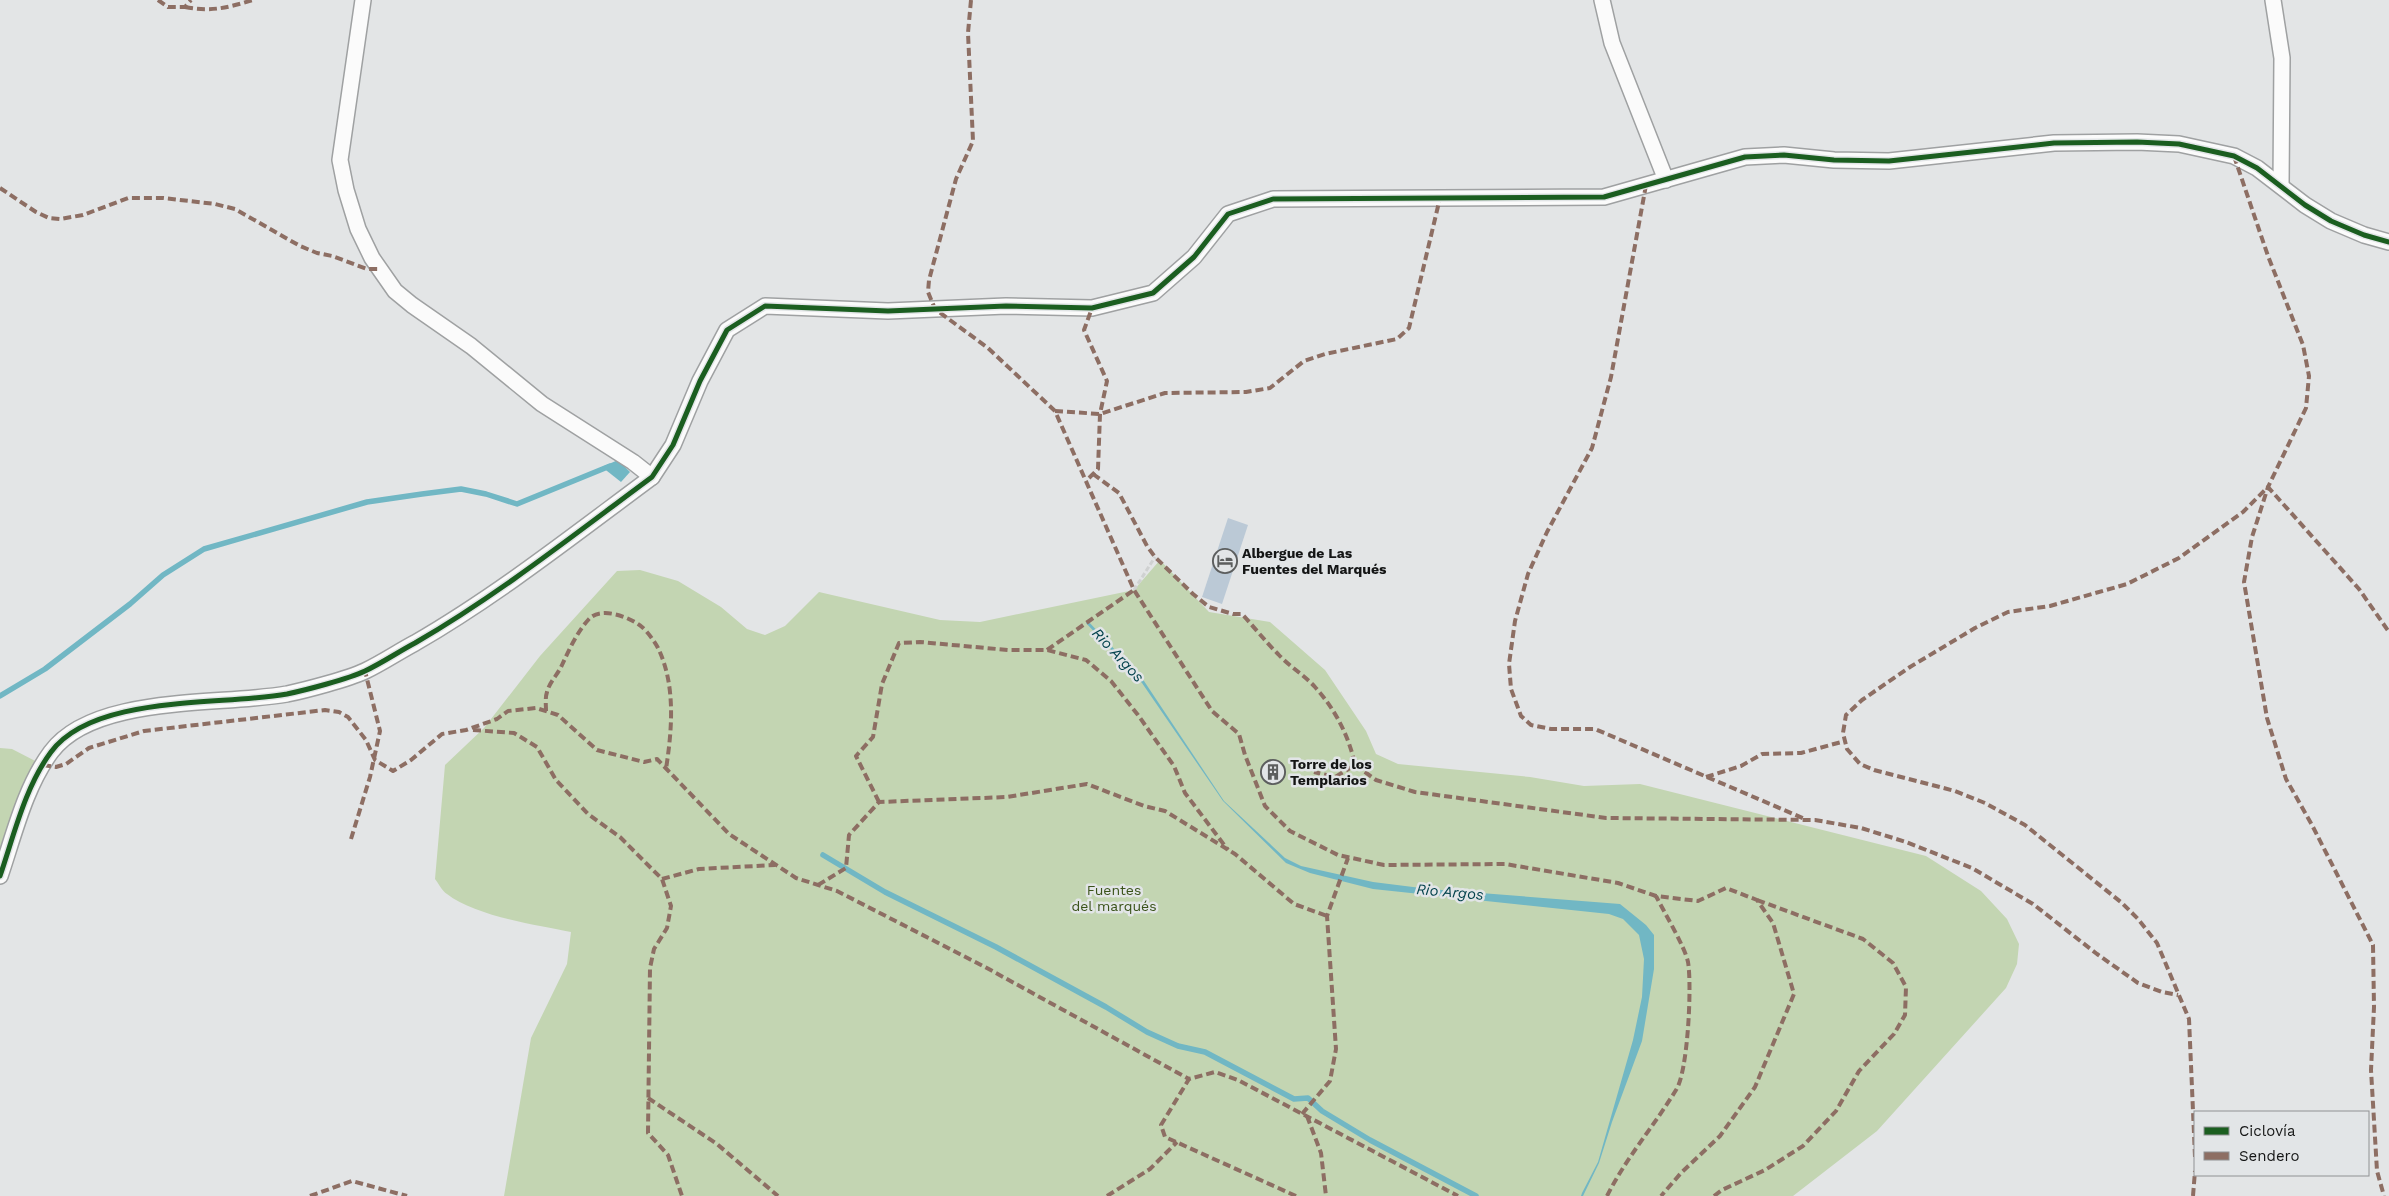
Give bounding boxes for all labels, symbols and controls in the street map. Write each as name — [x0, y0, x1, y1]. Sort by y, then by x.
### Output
place label: Albergue de Las Fuentes del Marqués — [1242, 545, 1387, 577]
hotel icon: Albergue de Las Fuentes del Marqués — [1212, 548, 1238, 574]
water label: Rio Argos — [1088, 624, 1148, 686]
place label: Torre de los Templarios — [1290, 756, 1372, 788]
building icon: Torre de los Templarios — [1260, 759, 1286, 785]
water label: Rio Argos — [1416, 880, 1485, 904]
park label: Fuentes del marqués — [1071, 882, 1157, 914]
legend — [2194, 1111, 2369, 1176]
text: Ciclovía — [2239, 1122, 2296, 1140]
text: Sendero — [2239, 1147, 2300, 1165]

